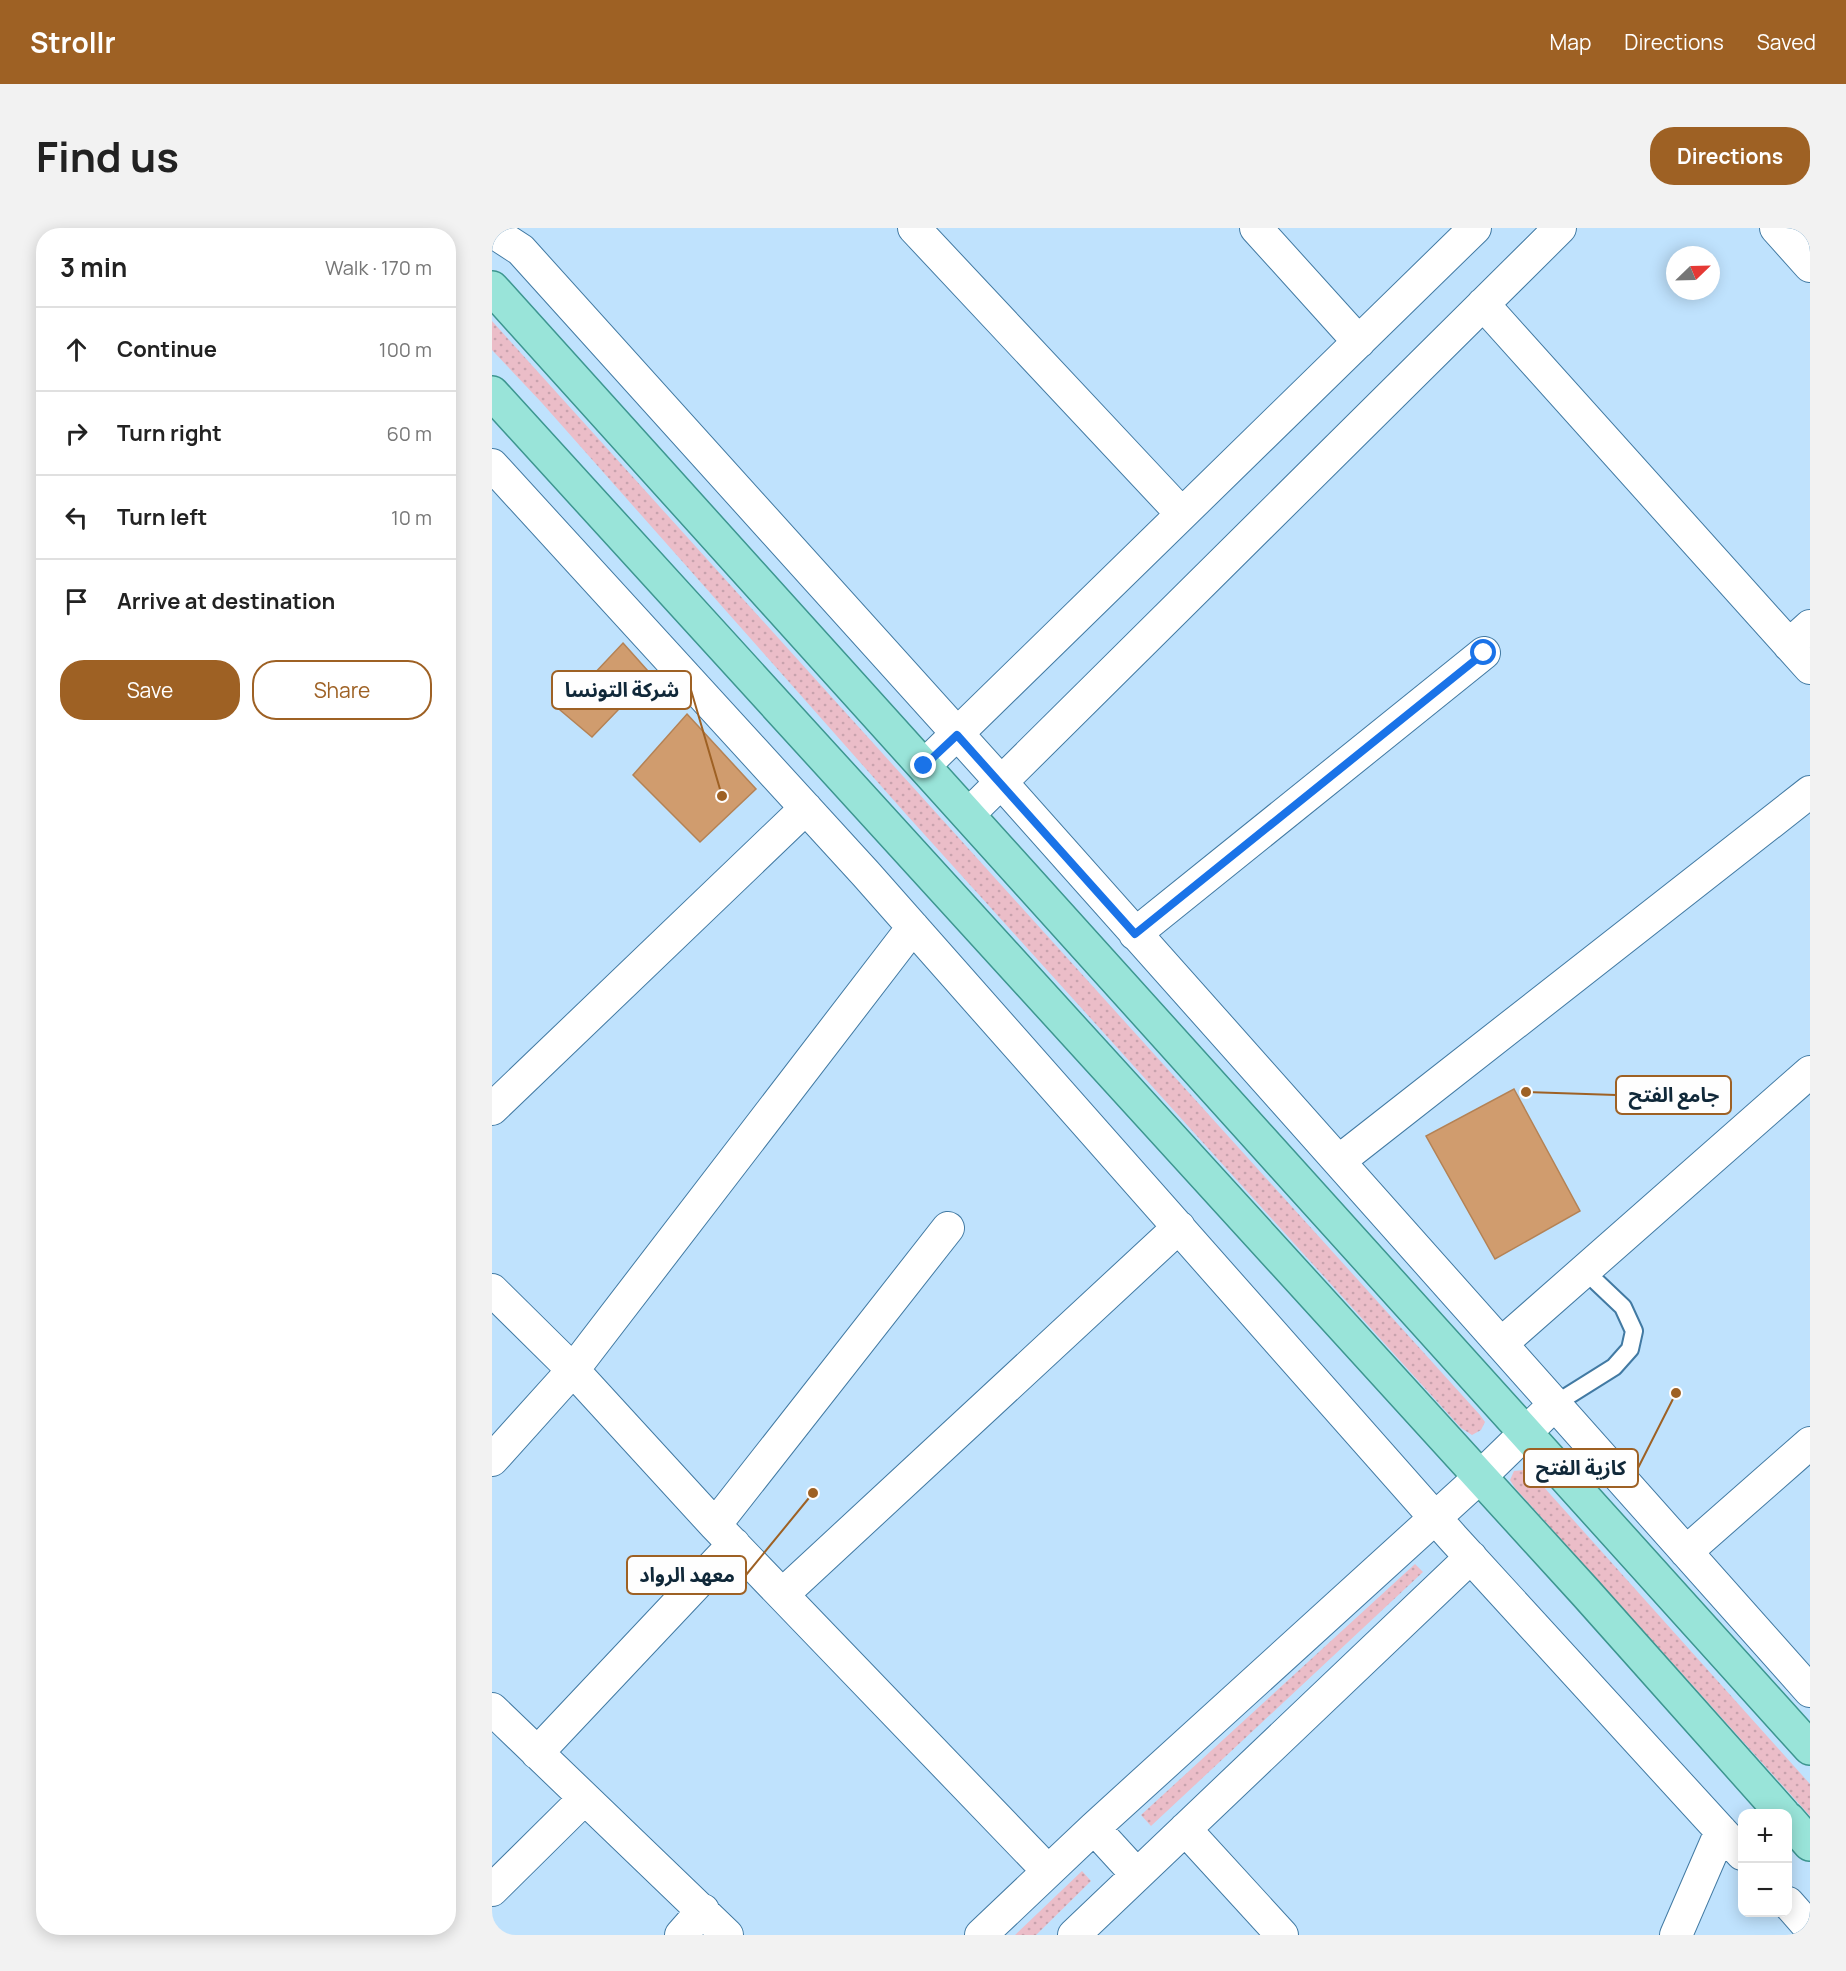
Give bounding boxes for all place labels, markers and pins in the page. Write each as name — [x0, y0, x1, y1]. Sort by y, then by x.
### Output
callout: شركة التونسا — [552, 671, 691, 709]
callout: جامع الفتح — [1616, 1076, 1731, 1114]
callout: كازية الفتح — [1524, 1449, 1638, 1487]
callout: معهد الرواد — [627, 1556, 746, 1594]

